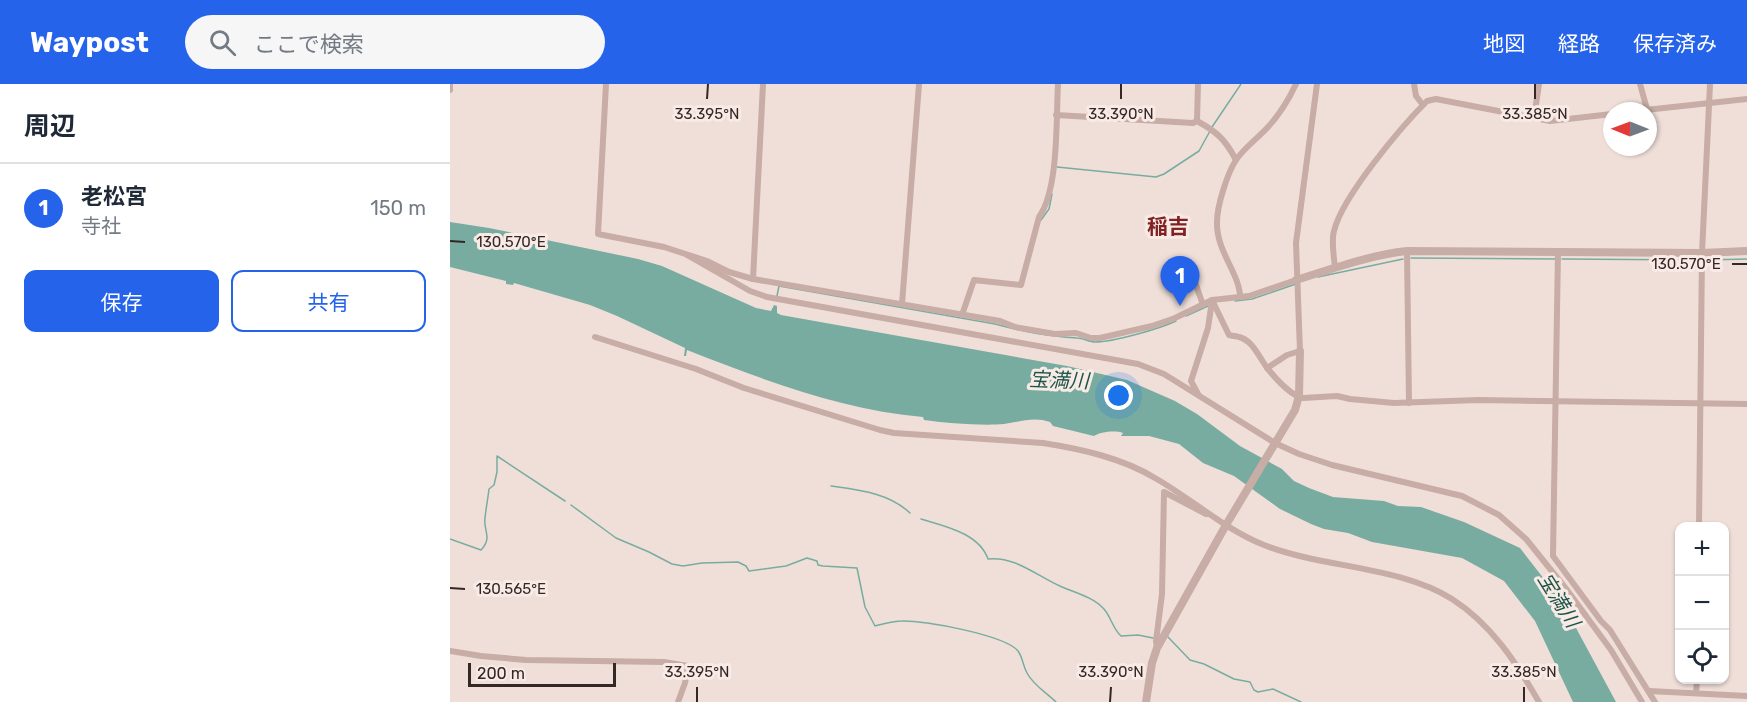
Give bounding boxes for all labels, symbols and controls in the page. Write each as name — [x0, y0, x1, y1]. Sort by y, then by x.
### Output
search box — [185, 15, 605, 69]
text: Waypost — [30, 26, 149, 59]
icon: search — [206, 26, 239, 59]
text: ここで検索 — [254, 31, 364, 58]
text: 地図 — [1483, 31, 1525, 56]
text: 経路 — [1558, 31, 1600, 56]
text: 保存済み — [1633, 31, 1717, 56]
north arrow — [1603, 102, 1657, 156]
text: 33.395°N — [675, 105, 739, 123]
text: 33.390°N — [1088, 105, 1154, 123]
text: 33.385°N — [1502, 105, 1568, 123]
text: 周辺 — [24, 111, 76, 142]
text: 老松宮 — [81, 183, 147, 210]
text: 1 — [39, 196, 48, 220]
text: 150 m — [370, 196, 426, 220]
text: 寺社 — [81, 214, 121, 238]
district label: 稲吉 — [1147, 214, 1189, 239]
text: 130.570°E — [476, 233, 546, 251]
text: 130.570°E — [1651, 255, 1721, 273]
pin: 1 — [1160, 256, 1200, 306]
button: 保存 — [24, 270, 219, 332]
button: 共有 — [231, 270, 426, 332]
water label: 宝満川 — [1029, 367, 1091, 393]
your location — [1104, 381, 1133, 410]
map controls — [1675, 522, 1729, 684]
button: + — [1675, 522, 1729, 576]
water label: 宝満川 — [1533, 568, 1586, 633]
button: − — [1675, 576, 1729, 630]
text: 130.565°E — [476, 580, 546, 598]
button: locate — [1675, 630, 1729, 684]
scale bar — [468, 660, 616, 688]
text: 33.395°N — [665, 663, 729, 681]
text: 33.390°N — [1078, 663, 1144, 681]
text: 33.385°N — [1491, 663, 1557, 681]
text: 200 m — [477, 664, 525, 683]

